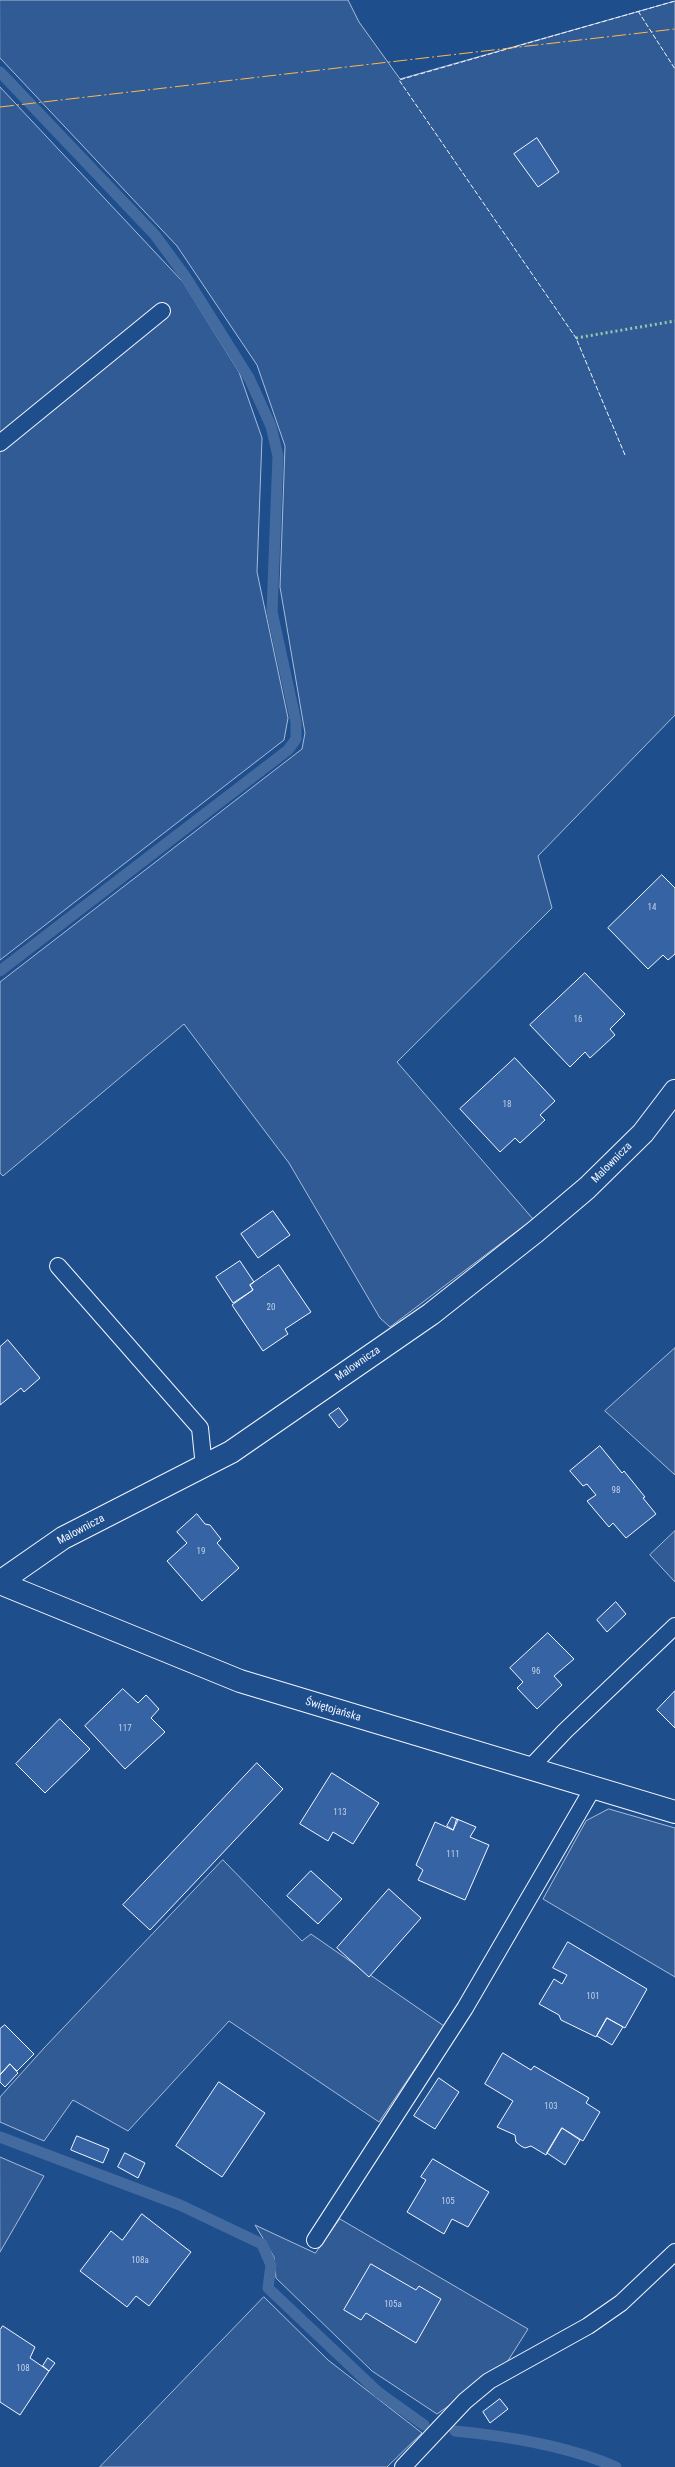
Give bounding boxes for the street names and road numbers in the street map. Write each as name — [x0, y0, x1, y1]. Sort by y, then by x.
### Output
street label: Malownicza — [589, 1140, 635, 1186]
street label: Malownicza — [333, 1344, 383, 1384]
street label: Malownicza — [55, 1512, 107, 1548]
street label: Świętojańska — [304, 1695, 362, 1725]

